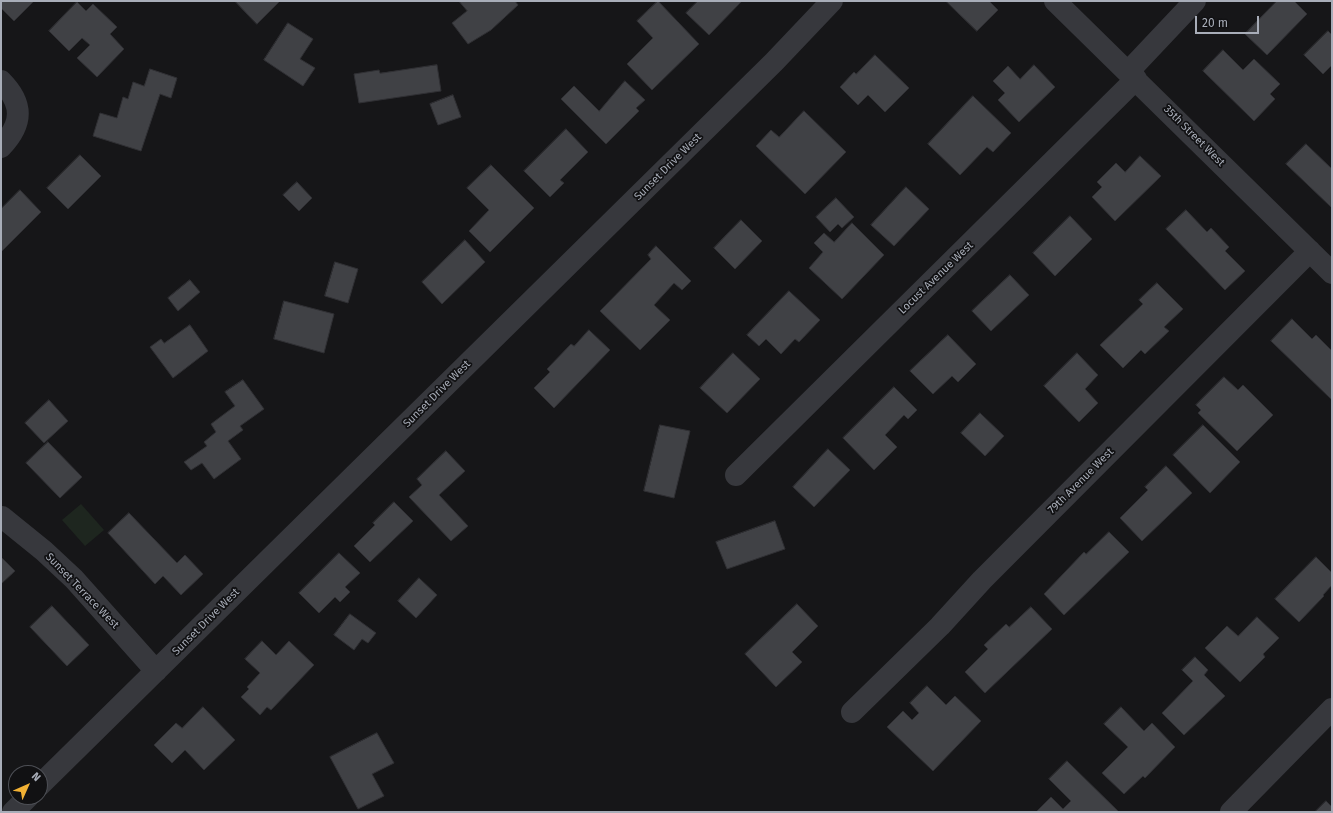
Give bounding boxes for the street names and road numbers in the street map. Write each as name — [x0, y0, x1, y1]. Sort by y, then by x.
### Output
street label: 35th Street West — [1161, 103, 1227, 169]
street label: Sunset Drive West — [632, 131, 704, 203]
street label: Locust Avenue West — [896, 239, 976, 317]
street label: Sunset Drive West — [401, 358, 473, 430]
street label: 79th Avenue West — [1045, 445, 1117, 517]
street label: Sunset Terrace West — [43, 550, 121, 632]
street label: Sunset Drive West — [170, 586, 242, 658]

